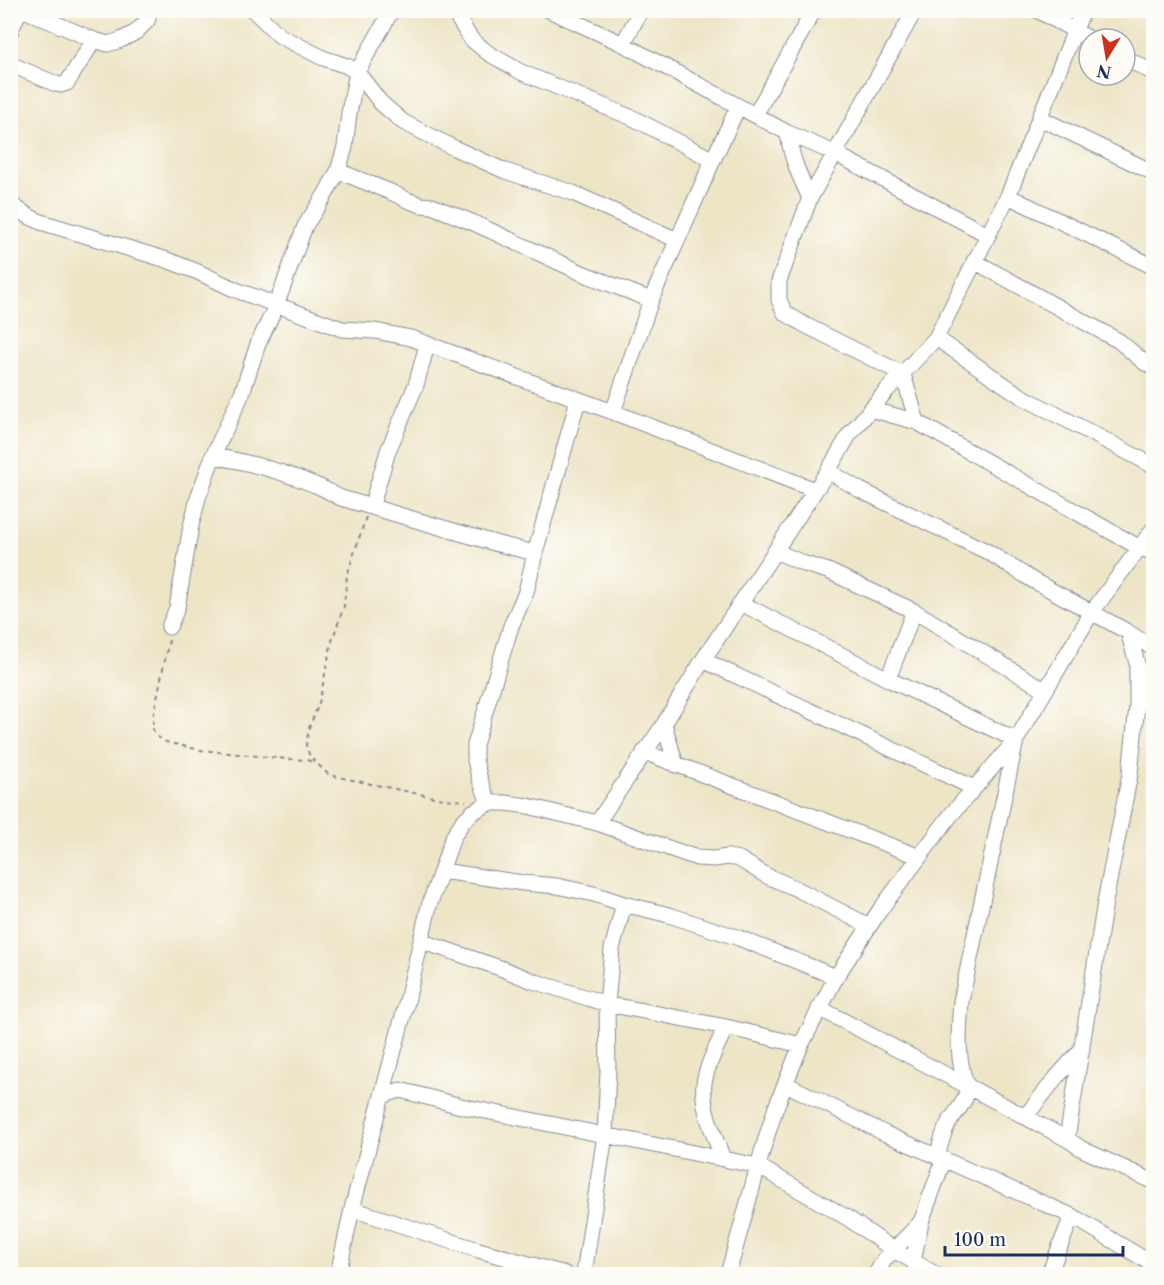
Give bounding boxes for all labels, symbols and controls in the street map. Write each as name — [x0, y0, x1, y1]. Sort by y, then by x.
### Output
north arrow — [1077, 27, 1137, 87]
text: N — [1095, 61, 1113, 83]
scale bar — [945, 1219, 1124, 1257]
text: 100 m — [954, 1229, 1006, 1251]

